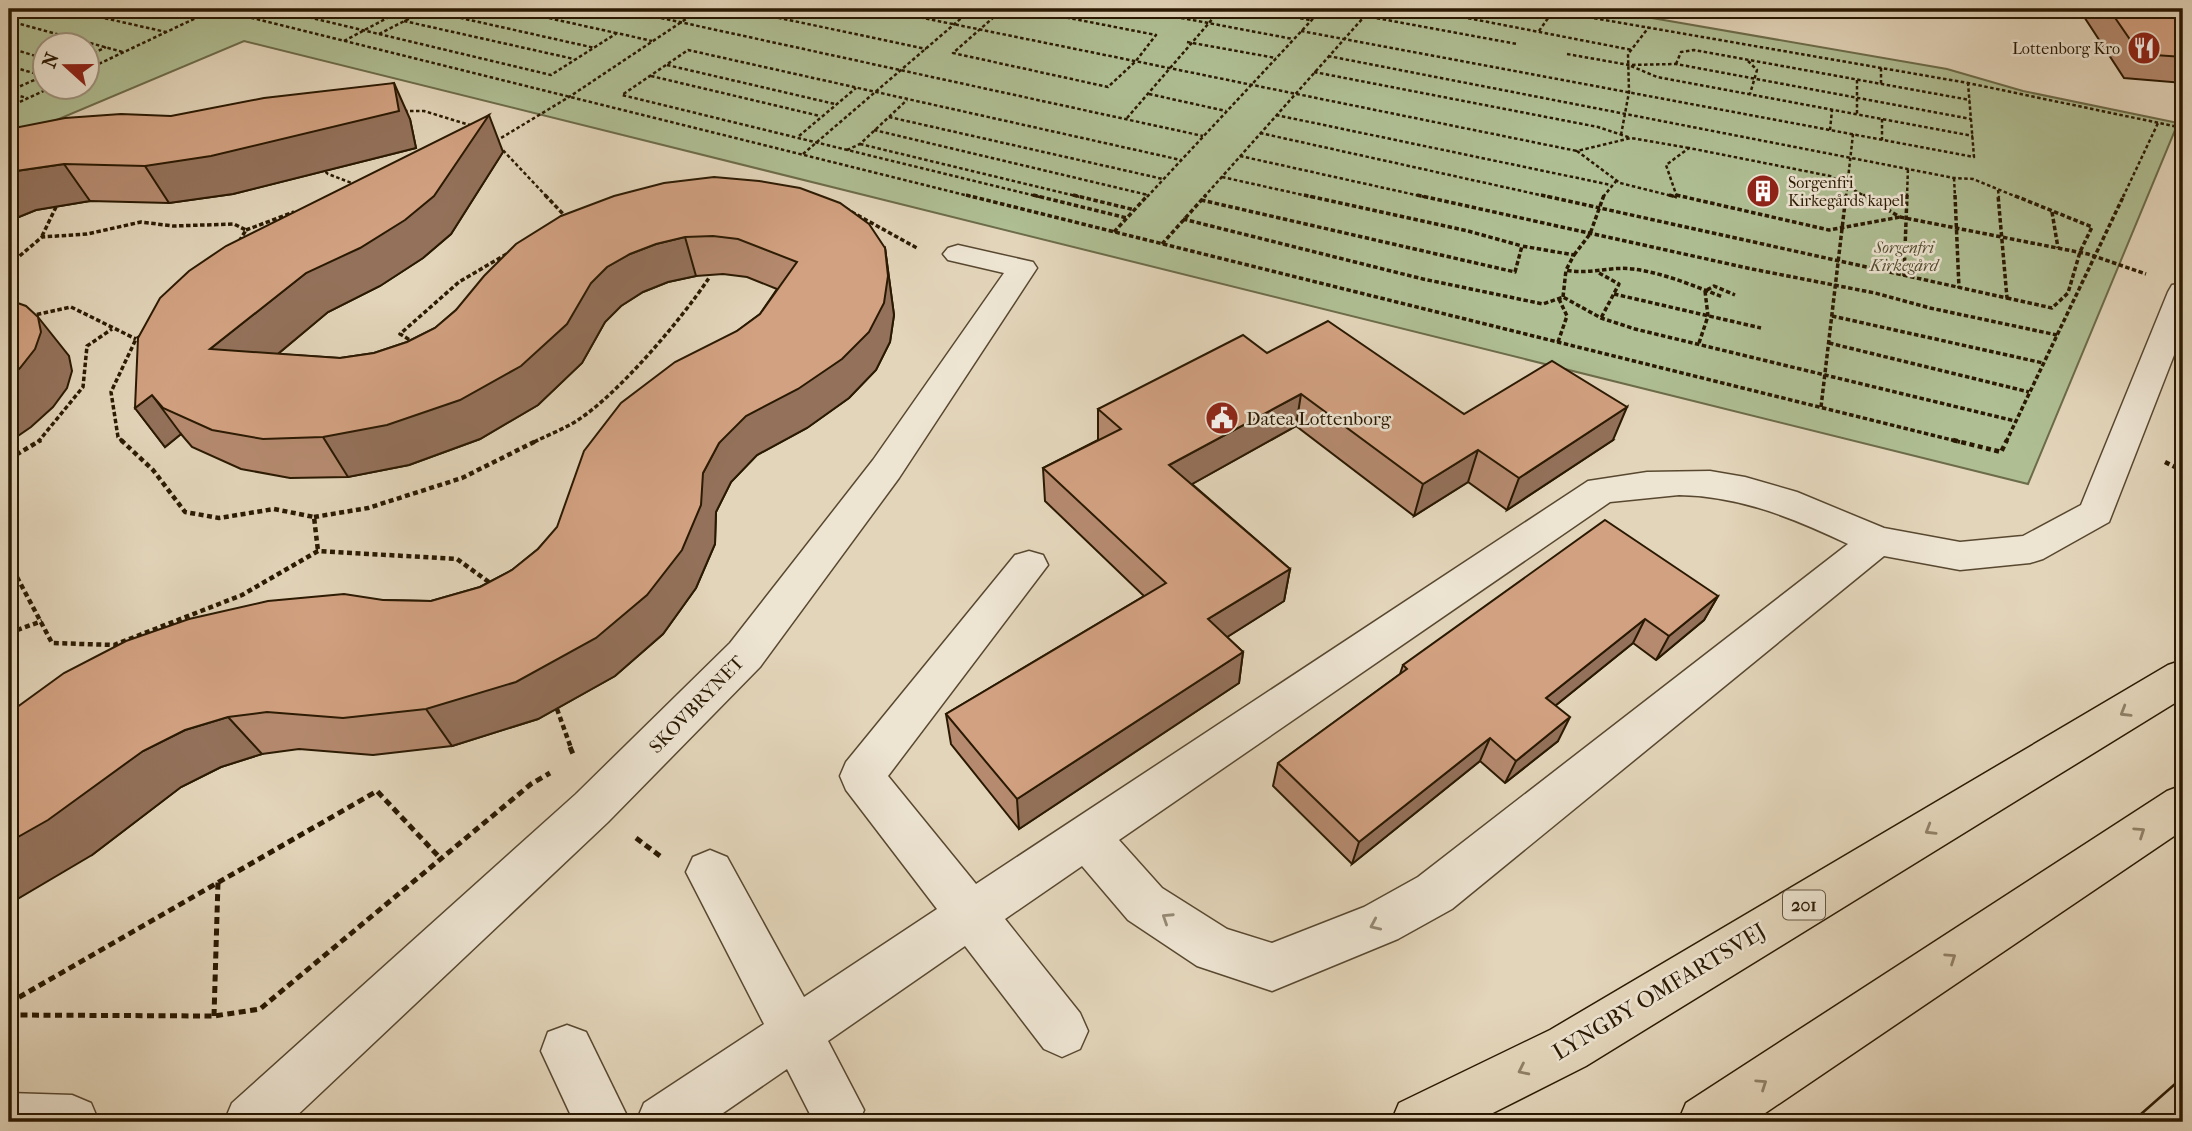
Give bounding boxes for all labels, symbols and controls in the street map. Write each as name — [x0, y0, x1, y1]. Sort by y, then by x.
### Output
restaurant icon: Lottenborg Kro — [2125, 29, 2163, 67]
north arrow — [32, 32, 102, 102]
place label: Lottenborg Kro — [2012, 39, 2120, 58]
text: N — [38, 49, 64, 71]
building icon: Sorgenfri Kirkegårds kapel — [1744, 172, 1782, 210]
place label: Sorgenfri Kirkegårds kapel — [1788, 173, 1905, 210]
park label: Sorgenfri Kirkegård — [1869, 238, 1940, 275]
public building icon: Datea Lottenborg — [1203, 399, 1241, 437]
place label: Datea Lottenborg — [1246, 408, 1392, 430]
street label: SKOVBRYNET — [645, 651, 749, 758]
one-way arrow — [2119, 704, 2132, 717]
one-way arrow — [1924, 821, 1937, 834]
one-way arrow — [2133, 828, 2146, 841]
road number: 201 — [1783, 890, 1825, 920]
one-way arrow — [1162, 914, 1175, 927]
one-way arrow — [1370, 917, 1382, 931]
street label: LYNGBY OMFARTSVEJ — [1548, 917, 1771, 1066]
one-way arrow — [1943, 954, 1956, 967]
one-way arrow — [1518, 1062, 1530, 1076]
one-way arrow — [1754, 1080, 1767, 1093]

